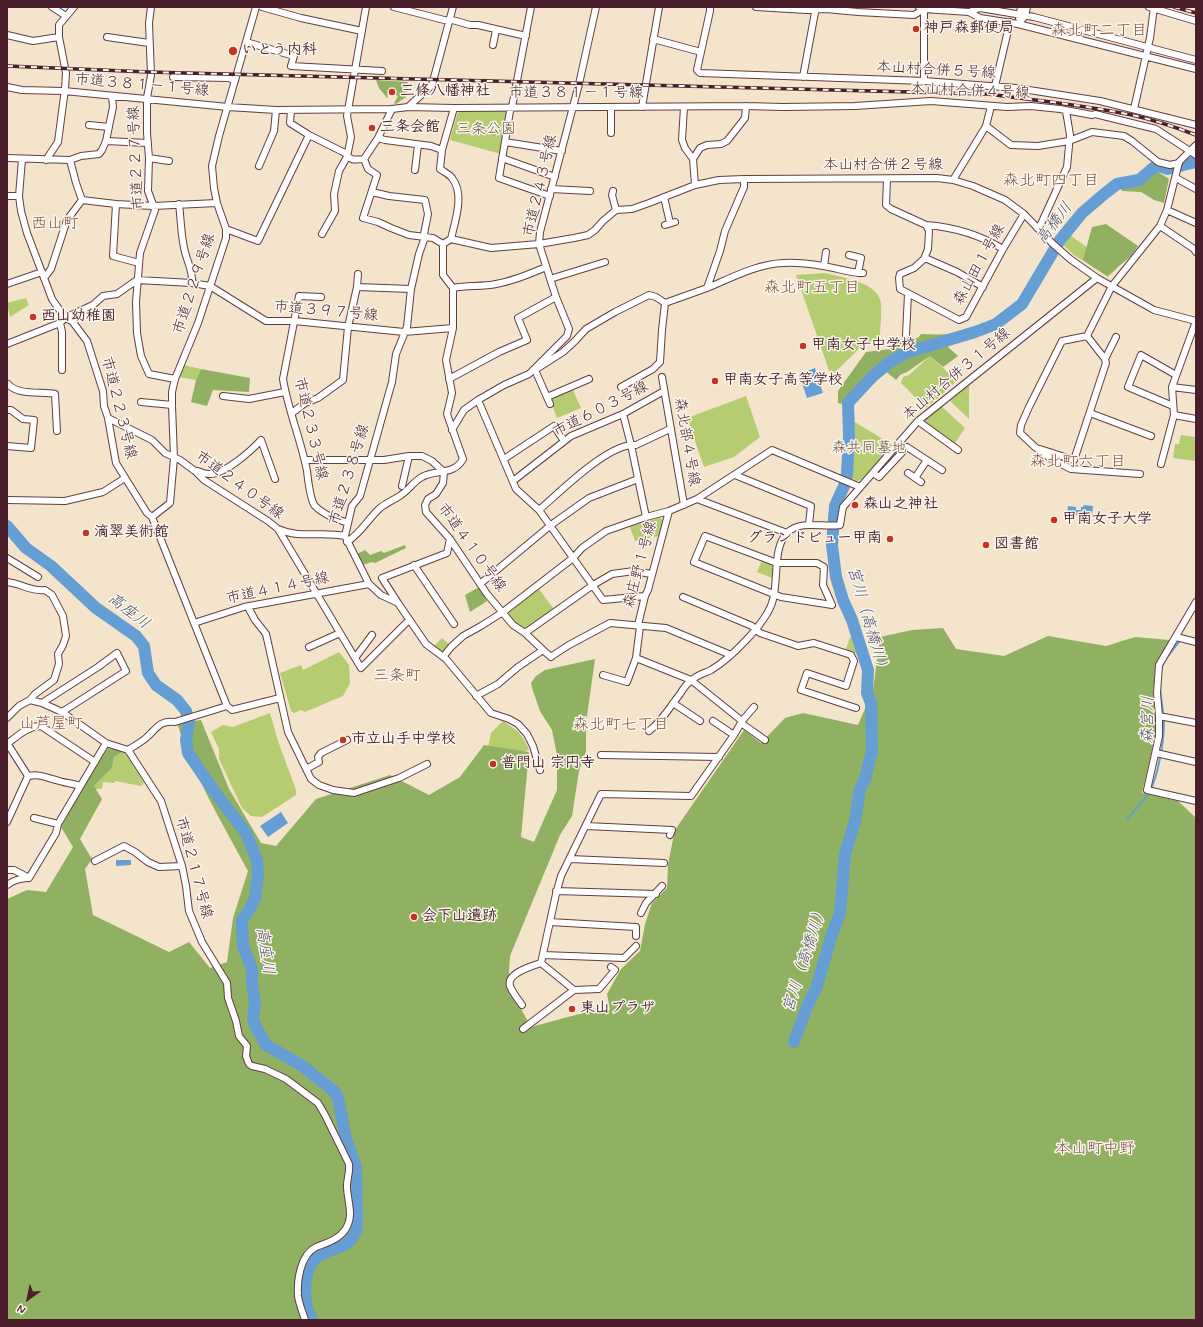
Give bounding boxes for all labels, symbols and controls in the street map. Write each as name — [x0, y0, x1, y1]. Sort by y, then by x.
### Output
place label: 神戸森郵便局 — [924, 20, 1014, 38]
district label: 森北町二丁目 — [1051, 22, 1147, 42]
marker: 神戸森郵便局 — [911, 24, 921, 34]
place label: いとう内科 — [242, 42, 317, 60]
marker: いとう内科 — [227, 45, 239, 57]
street label: 本山村合併５号線 — [876, 59, 996, 83]
street label: 市道３８１－１号線 — [74, 71, 210, 101]
street label: 本山村合併４号線 — [910, 81, 1030, 103]
place label: 三條八幡神社 — [400, 83, 490, 101]
street label: 市道３８１－１号線 — [509, 85, 643, 103]
marker: 三條八幡神社 — [387, 87, 397, 97]
street label: 市道２２７号線 — [125, 105, 149, 211]
place label: 三条会館 — [380, 119, 440, 137]
park label: 三条公園 — [456, 121, 516, 139]
marker: 三条会館 — [367, 123, 377, 133]
street label: 市道２４３号線 — [520, 133, 562, 239]
street label: 本山村合併２号線 — [823, 157, 943, 175]
district label: 森北町四丁目 — [1003, 172, 1099, 192]
water label: 高橋川 — [1033, 199, 1077, 249]
district label: 西山町 — [31, 215, 79, 235]
street label: 森山田１号線 — [950, 221, 1010, 309]
street label: 市道２２９号線 — [170, 231, 220, 337]
district label: 森北町五丁目 — [764, 279, 860, 299]
street label: 市道３９７号線 — [273, 298, 379, 326]
place label: 西山幼稚園 — [41, 308, 116, 326]
marker: 西山幼稚園 — [28, 312, 38, 322]
street label: 本山村合併３１号線 — [900, 325, 1014, 425]
place label: 甲南女子中学校 — [811, 337, 916, 355]
marker: 甲南女子中学校 — [798, 341, 808, 351]
street label: 市道２２３号線 — [97, 355, 139, 461]
place label: 甲南女子高等学校 — [723, 372, 843, 390]
street label: 市道２３３号線 — [289, 376, 331, 482]
marker: 甲南女子高等学校 — [710, 376, 720, 386]
street label: 市道６０３号線 — [550, 378, 652, 442]
street label: 森北部４号線 — [669, 396, 703, 488]
street label: 市道２３８号線 — [326, 422, 374, 528]
park label: 森共同墓地 — [832, 440, 906, 458]
street label: 市道２４０号線 — [191, 448, 287, 524]
district label: 森北町六丁目 — [1030, 453, 1126, 473]
place label: 森山之神社 — [863, 496, 938, 514]
street label: 市道４１０号線 — [433, 500, 509, 596]
marker: 森山之神社 — [850, 500, 860, 510]
place label: 甲南女子大学 — [1062, 511, 1152, 529]
marker: 甲南女子大学 — [1049, 515, 1059, 525]
street label: 森庄野１号線 — [621, 519, 661, 611]
place label: 滴翠美術館 — [94, 524, 169, 542]
marker: 滴翠美術館 — [81, 528, 91, 538]
place label: グランドビュー甲南 — [747, 530, 882, 548]
marker: グランドビュー甲南 — [885, 534, 895, 544]
place label: 図書館 — [994, 536, 1039, 554]
marker: 図書館 — [981, 540, 991, 550]
water label: 宮川（高橋川） — [842, 565, 892, 677]
street label: 市道４１４号線 — [225, 569, 331, 609]
water label: 高座川 — [103, 590, 153, 634]
district label: 三条町 — [373, 667, 421, 687]
water label: 森宮川 — [1139, 696, 1159, 744]
district label: 山芦屋町 — [19, 715, 83, 735]
district label: 森北町七丁目 — [573, 716, 669, 736]
place label: 市立山手中学校 — [351, 731, 456, 749]
marker: 市立山手中学校 — [338, 735, 348, 745]
place label: 普門山 宗円寺 — [501, 755, 595, 773]
marker: 普門山 宗円寺 — [488, 759, 498, 769]
street label: 市道２１７号線 — [171, 815, 215, 921]
water label: 宮川（高橋川） — [780, 903, 832, 1015]
place label: 会下山遺跡 — [422, 908, 497, 926]
marker: 会下山遺跡 — [409, 912, 419, 922]
water label: 高座川 — [251, 926, 277, 976]
place label: 東山プラザ — [580, 1000, 655, 1018]
marker: 東山プラザ — [567, 1004, 577, 1014]
district label: 本山町中野 — [1055, 1140, 1135, 1160]
north arrow — [8, 1279, 48, 1319]
text: N — [15, 1301, 28, 1317]

